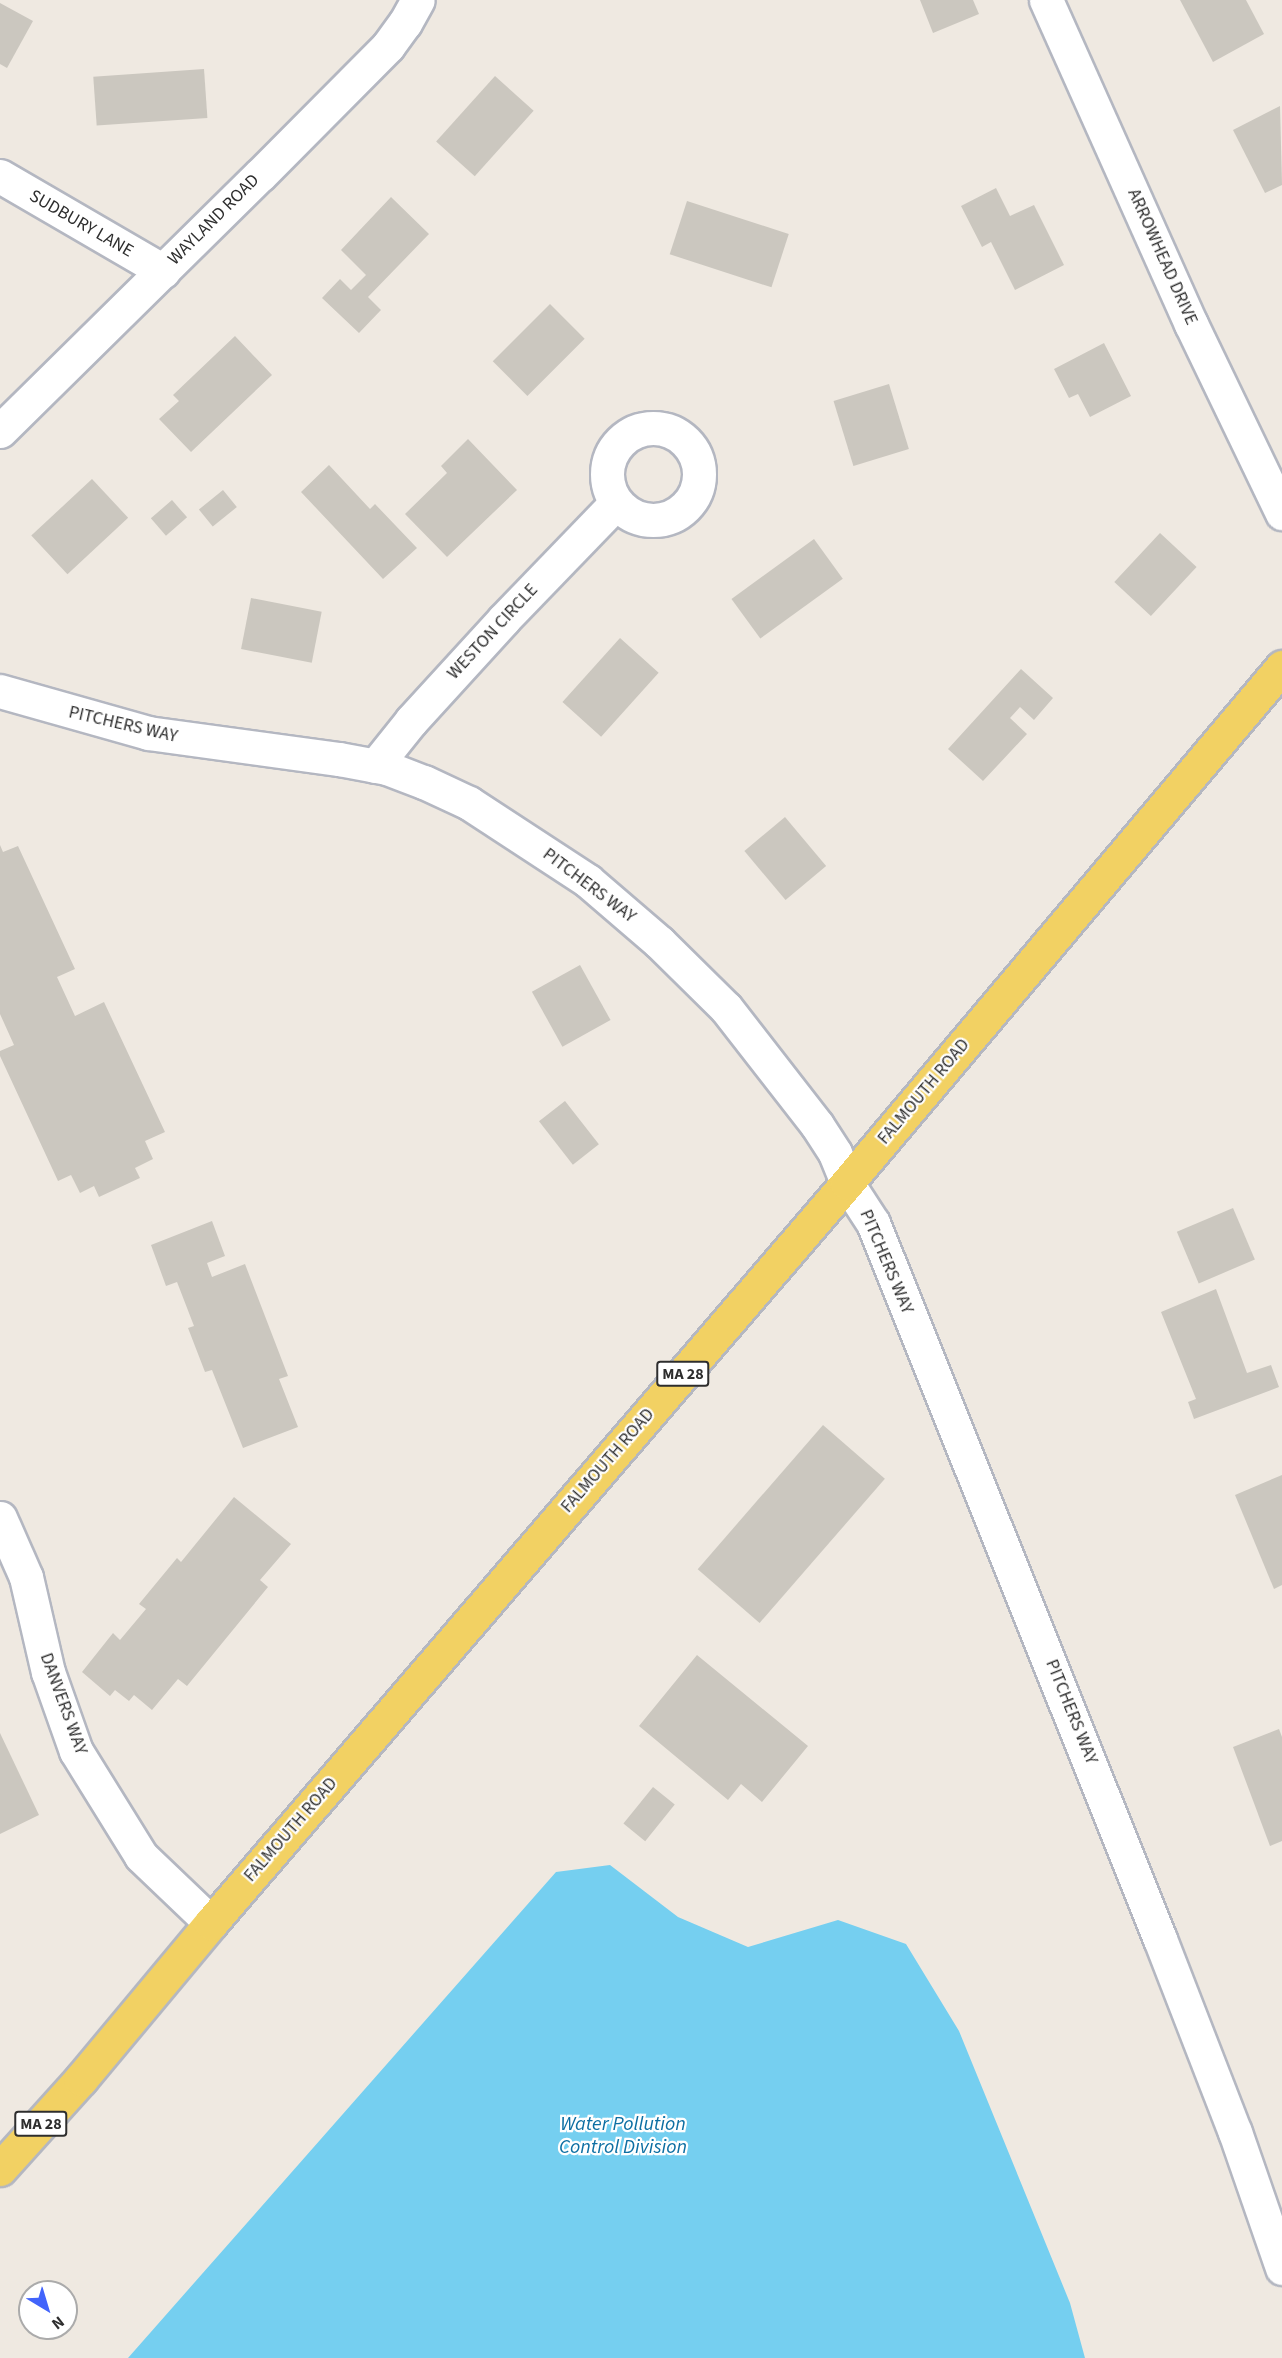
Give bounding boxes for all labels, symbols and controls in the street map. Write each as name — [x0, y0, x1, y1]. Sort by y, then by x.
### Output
street label: WAYLAND ROAD — [164, 170, 264, 270]
street label: SUDBURY LANE — [25, 186, 137, 262]
street label: ARROWHEAD DRIVE — [1122, 186, 1202, 328]
street label: WESTON CIRCLE — [443, 580, 543, 684]
street label: PITCHERS WAY — [66, 702, 180, 748]
street label: PITCHERS WAY — [538, 844, 640, 928]
street label: FALMOUTH ROAD — [874, 1035, 974, 1149]
street label: PITCHERS WAY — [854, 1207, 918, 1317]
road number: MA 28 — [656, 1361, 710, 1387]
street label: FALMOUTH ROAD — [557, 1404, 659, 1518]
street label: DANVERS WAY — [35, 1650, 91, 1758]
street label: PITCHERS WAY — [1040, 1656, 1102, 1768]
street label: FALMOUTH ROAD — [240, 1773, 342, 1887]
road number: MA 28 — [14, 2111, 68, 2137]
water label: Water Pollution Control Division — [559, 2112, 687, 2159]
north arrow — [18, 2280, 78, 2340]
text: N — [47, 2311, 69, 2335]

